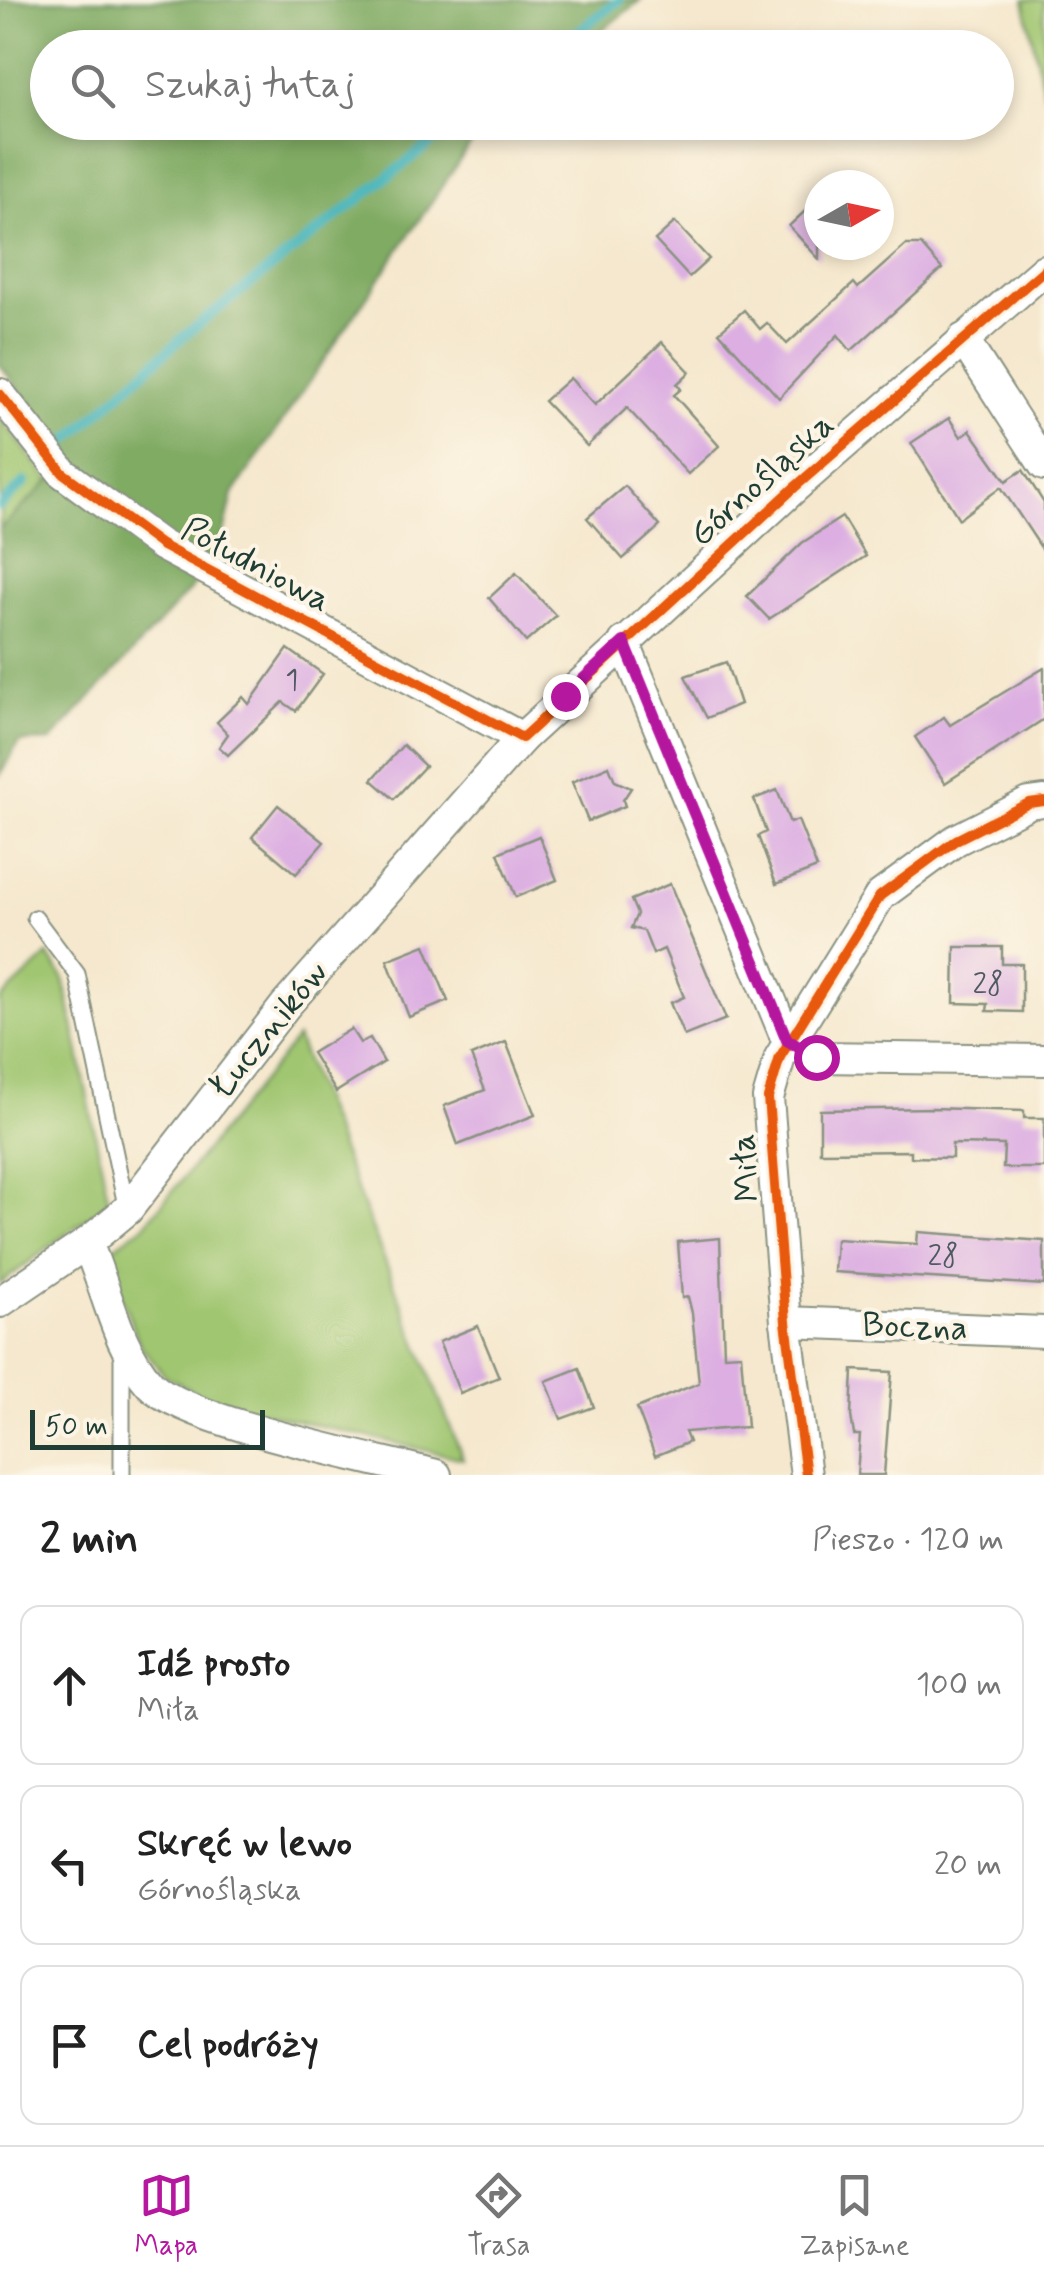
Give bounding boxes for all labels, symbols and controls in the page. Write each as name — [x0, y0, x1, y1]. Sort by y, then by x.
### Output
search box — [30, 30, 1014, 140]
icon: search — [65, 58, 120, 113]
text: Szukaj tutaj — [145, 61, 355, 110]
north arrow — [804, 170, 894, 260]
street label: Górnośląska — [680, 403, 844, 557]
street label: Południowa — [174, 507, 338, 623]
house number: 1 — [285, 661, 299, 700]
route end — [543, 674, 589, 720]
street label: Łuczników — [199, 951, 339, 1109]
house number: 28 — [972, 965, 1004, 1004]
route start — [794, 1035, 840, 1081]
street label: Miła — [720, 1132, 772, 1204]
house number: 28 — [927, 1237, 959, 1276]
street label: Boczna — [861, 1302, 969, 1352]
scale bar — [30, 1405, 265, 1450]
text: 50 m — [45, 1409, 108, 1446]
text: 2 min — [40, 1513, 139, 1568]
text: Pieszo · 120 m — [812, 1519, 1004, 1561]
text: Idź prosto — [137, 1640, 290, 1689]
icon: ahead — [42, 1658, 97, 1713]
text: 100 m — [916, 1664, 1002, 1706]
text: Miła — [137, 1689, 200, 1731]
text: Skręć w lewo — [137, 1820, 352, 1869]
icon: left — [42, 1838, 97, 1893]
text: 20 m — [934, 1844, 1002, 1886]
text: Górnośląska — [137, 1869, 302, 1911]
icon: arrive — [42, 2018, 97, 2073]
text: Cel podróży — [137, 2021, 319, 2070]
tab: Mapa — [135, 2168, 198, 2265]
tab: Trasa — [467, 2168, 531, 2265]
tab: Zapisane — [800, 2168, 909, 2265]

